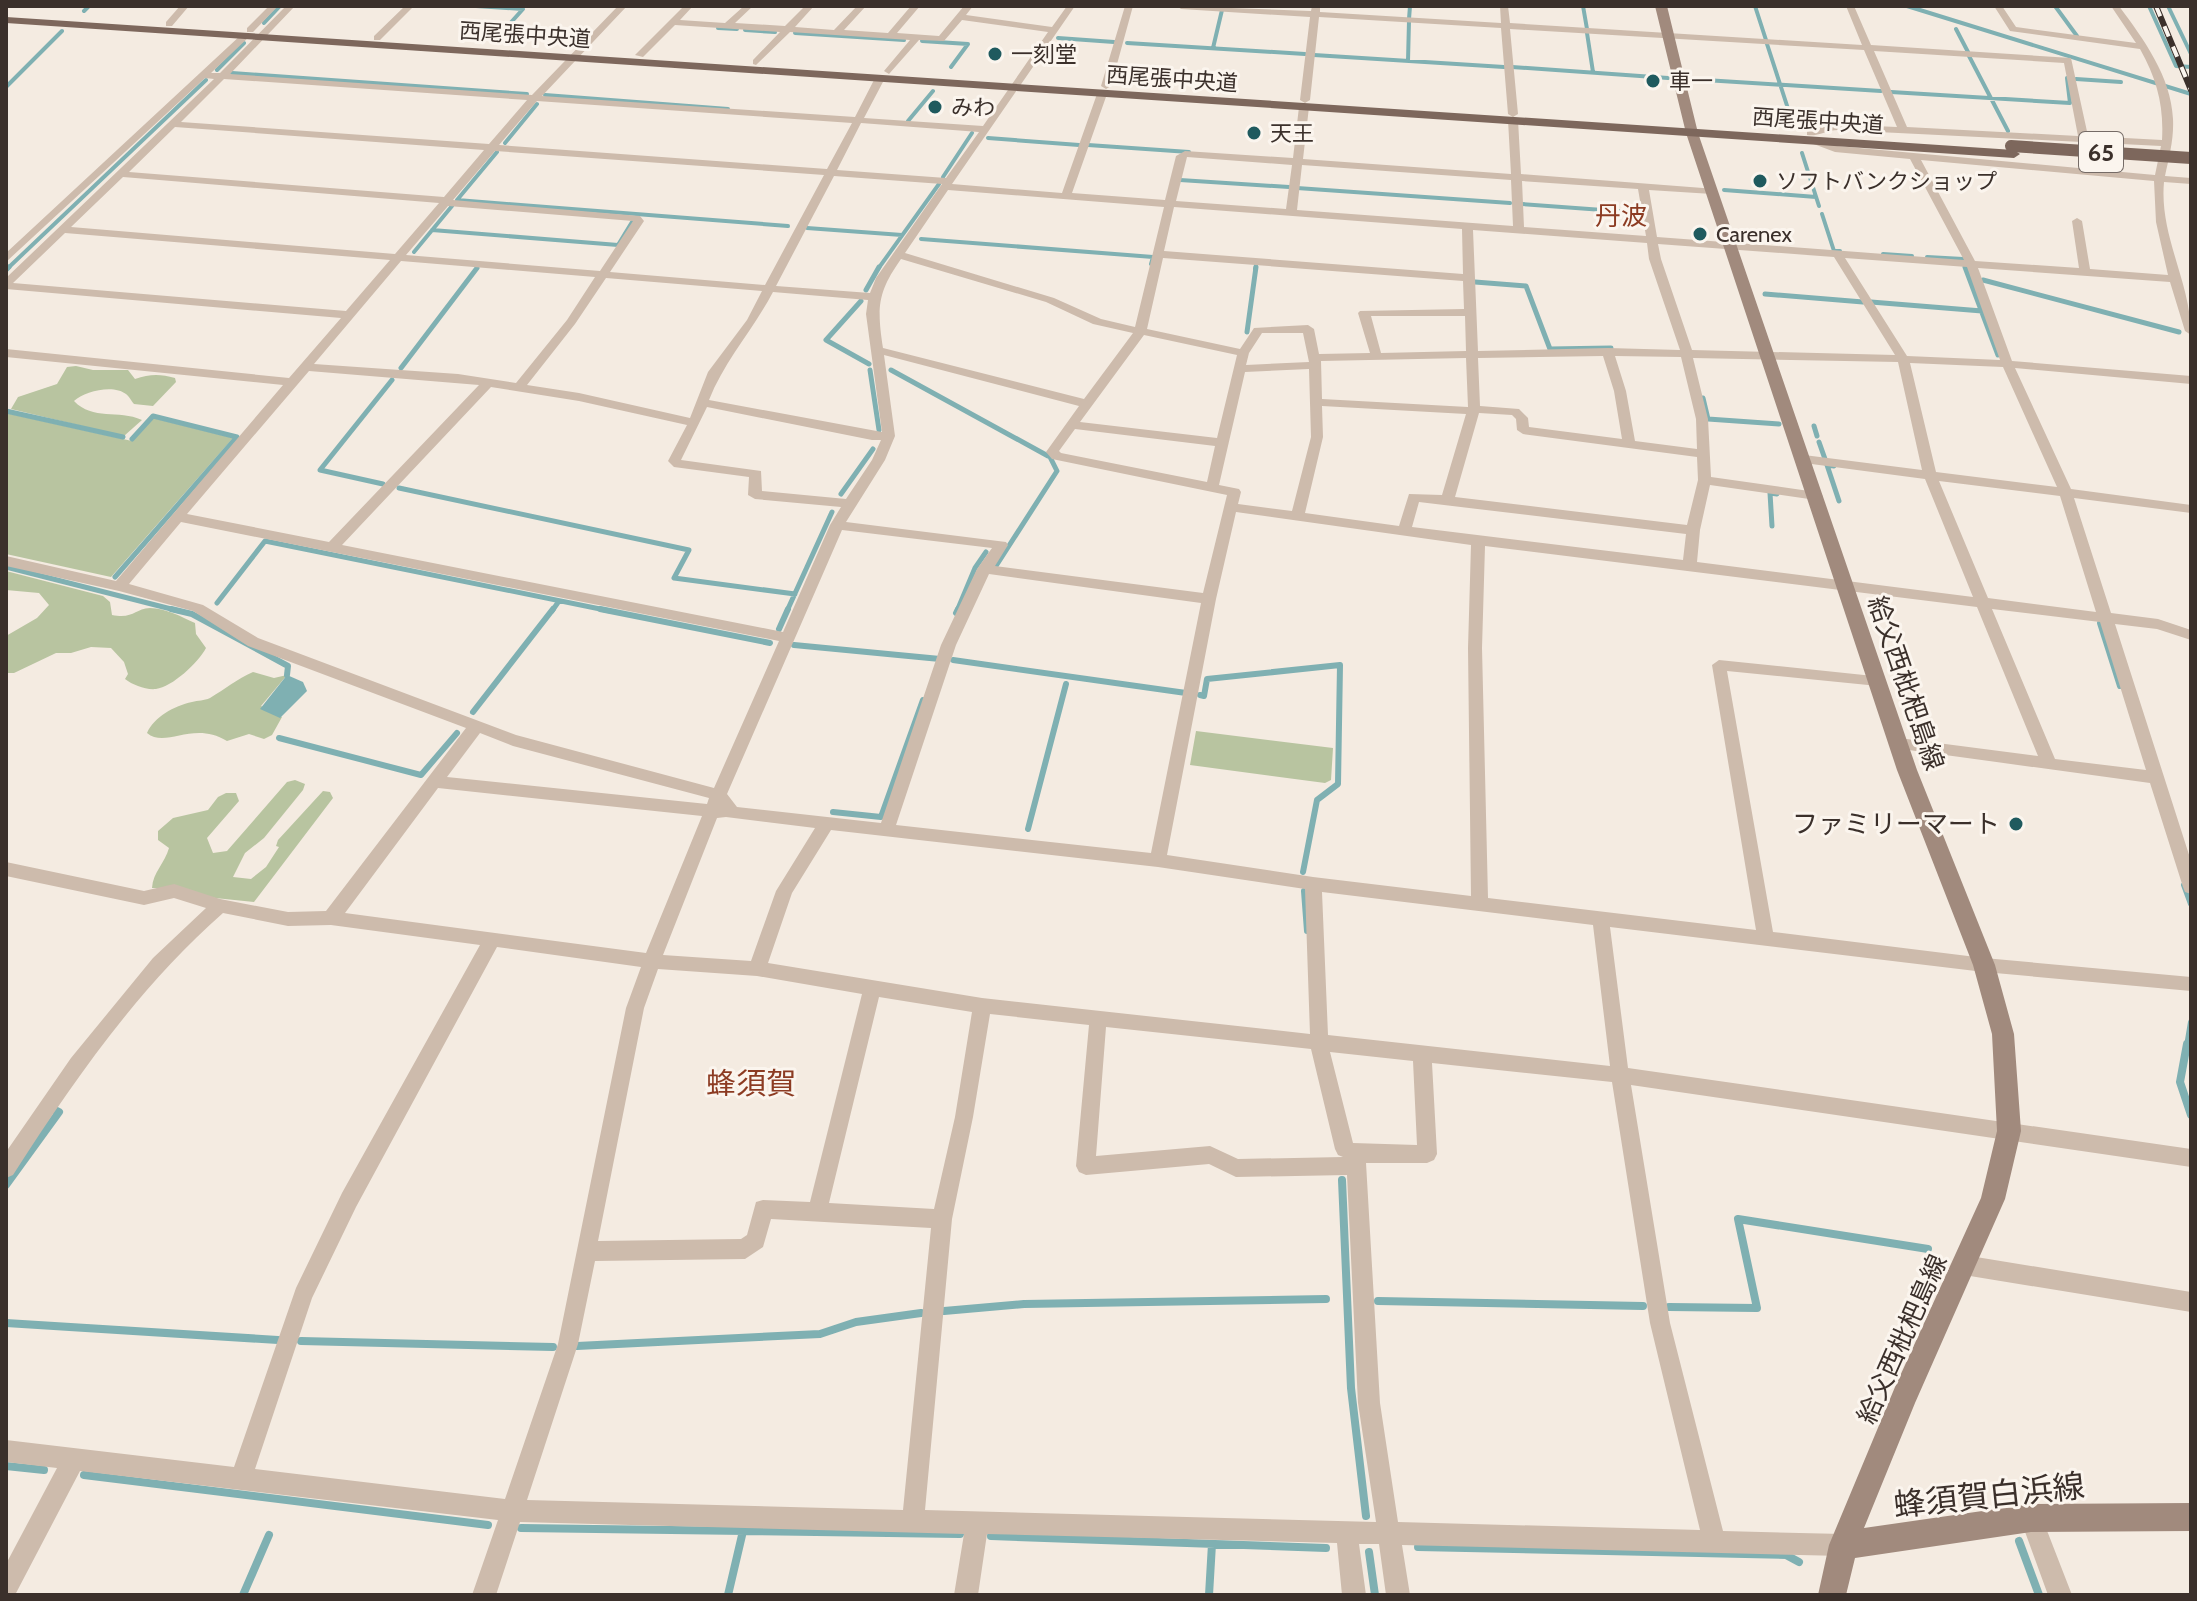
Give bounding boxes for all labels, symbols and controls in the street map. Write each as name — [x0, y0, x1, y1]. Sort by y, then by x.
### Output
street label: 西尾張中央道 — [458, 17, 592, 53]
place label: 一刻堂 — [1011, 41, 1077, 68]
marker: 一刻堂 — [986, 45, 1004, 63]
street label: 西尾張中央道 — [1105, 61, 1239, 97]
place label: 車一 — [1669, 68, 1713, 95]
marker: 車一 — [1644, 72, 1662, 90]
place label: みわ — [951, 94, 995, 121]
marker: みわ — [926, 98, 944, 116]
street label: 西尾張中央道 — [1751, 103, 1885, 139]
place label: 天王 — [1270, 120, 1314, 147]
marker: 天王 — [1245, 124, 1263, 142]
road number: 65 — [2079, 132, 2123, 172]
place label: ソフトバンクショップ — [1776, 168, 1997, 195]
marker: ソフトバンクショップ — [1751, 172, 1769, 190]
district label: 丹波 — [1595, 200, 1647, 232]
place label: Carenex — [1716, 221, 1792, 248]
marker: Carenex — [1691, 225, 1709, 243]
street label: 給父西枇杷島線 — [1861, 592, 1951, 774]
place label: ファミリーマート — [1792, 808, 2000, 840]
marker: ファミリーマート — [2007, 815, 2025, 833]
district label: 蜂須賀 — [706, 1065, 796, 1102]
street label: 給父西枇杷島線 — [1850, 1249, 1954, 1429]
street label: 蜂須賀白浜線 — [1891, 1466, 2087, 1524]

